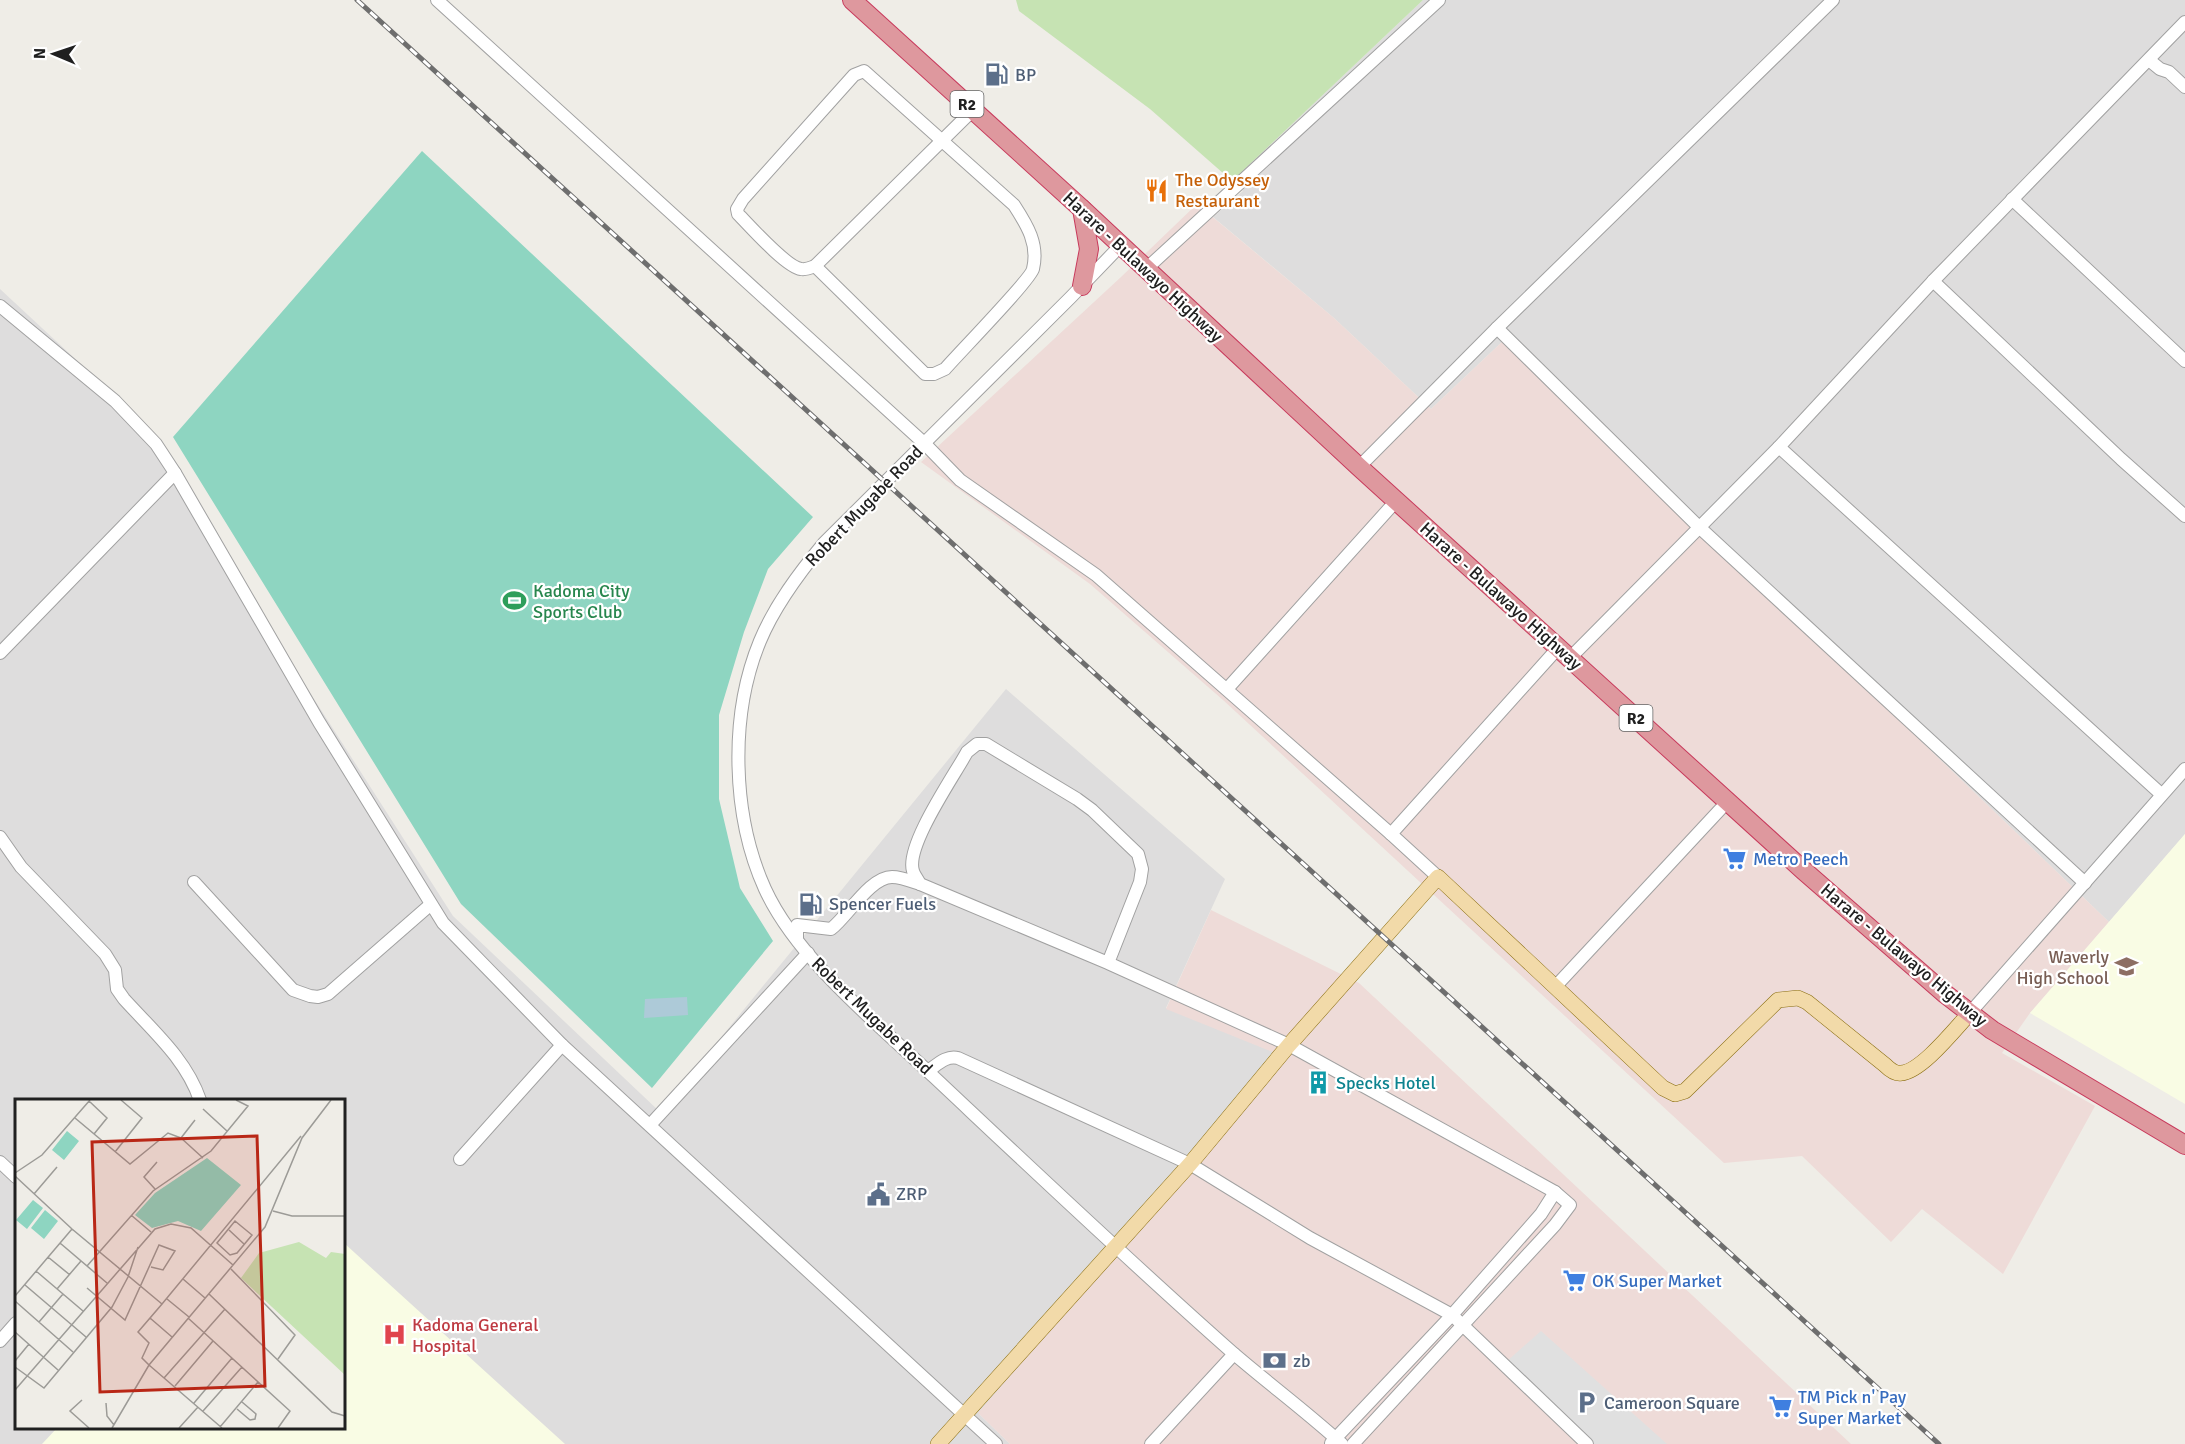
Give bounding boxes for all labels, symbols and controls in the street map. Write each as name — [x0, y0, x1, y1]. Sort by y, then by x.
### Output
north arrow — [24, 24, 84, 84]
text: N — [30, 48, 50, 59]
fuel station icon: BP — [984, 62, 1010, 88]
place label: BP — [1015, 64, 1036, 86]
road number: R2 — [950, 91, 984, 117]
place label: The Odyssey Restaurant — [1175, 169, 1270, 212]
restaurant icon: The Odyssey Restaurant — [1144, 177, 1170, 203]
street label: Harare - Bulawayo Highway — [1058, 187, 1228, 347]
street label: Robert Mugabe Road — [801, 441, 927, 571]
street label: Harare - Bulawayo Highway — [1415, 517, 1587, 675]
place label: Kadoma City Sports Club — [533, 580, 630, 623]
sports icon: Kadoma City Sports Club — [502, 588, 528, 614]
road number: R2 — [1620, 705, 1652, 731]
supermarket icon: Metro Peech — [1722, 846, 1748, 872]
place label: Metro Peech — [1753, 848, 1848, 870]
street label: Harare - Bulawayo Highway — [1816, 879, 1992, 1032]
fuel station icon: Spencer Fuels — [798, 891, 824, 917]
place label: Spencer Fuels — [829, 893, 936, 915]
place label: Waverly High School — [2016, 946, 2110, 989]
street label: Robert Mugabe Road — [807, 953, 937, 1079]
school or university icon: Waverly High School — [2114, 954, 2140, 980]
building icon: Specks Hotel — [1305, 1070, 1331, 1096]
place label: Specks Hotel — [1336, 1072, 1436, 1094]
inset map — [15, 1099, 345, 1429]
public building icon: ZRP — [865, 1181, 891, 1207]
place label: ZRP — [896, 1183, 927, 1205]
supermarket icon: OK Super Market — [1561, 1268, 1587, 1294]
place label: OK Super Market — [1592, 1270, 1722, 1292]
place label: Kadoma General Hospital — [412, 1314, 538, 1357]
hospital icon: Kadoma General Hospital — [381, 1322, 407, 1348]
bank icon: zb — [1262, 1348, 1288, 1374]
place label: zb — [1293, 1350, 1311, 1372]
place label: TM Pick n' Pay Super Market — [1798, 1386, 1907, 1429]
parking icon: Cameroon Square — [1573, 1390, 1599, 1416]
place label: Cameroon Square — [1604, 1392, 1740, 1414]
supermarket icon: TM Pick n' Pay Super Market — [1767, 1394, 1793, 1420]

